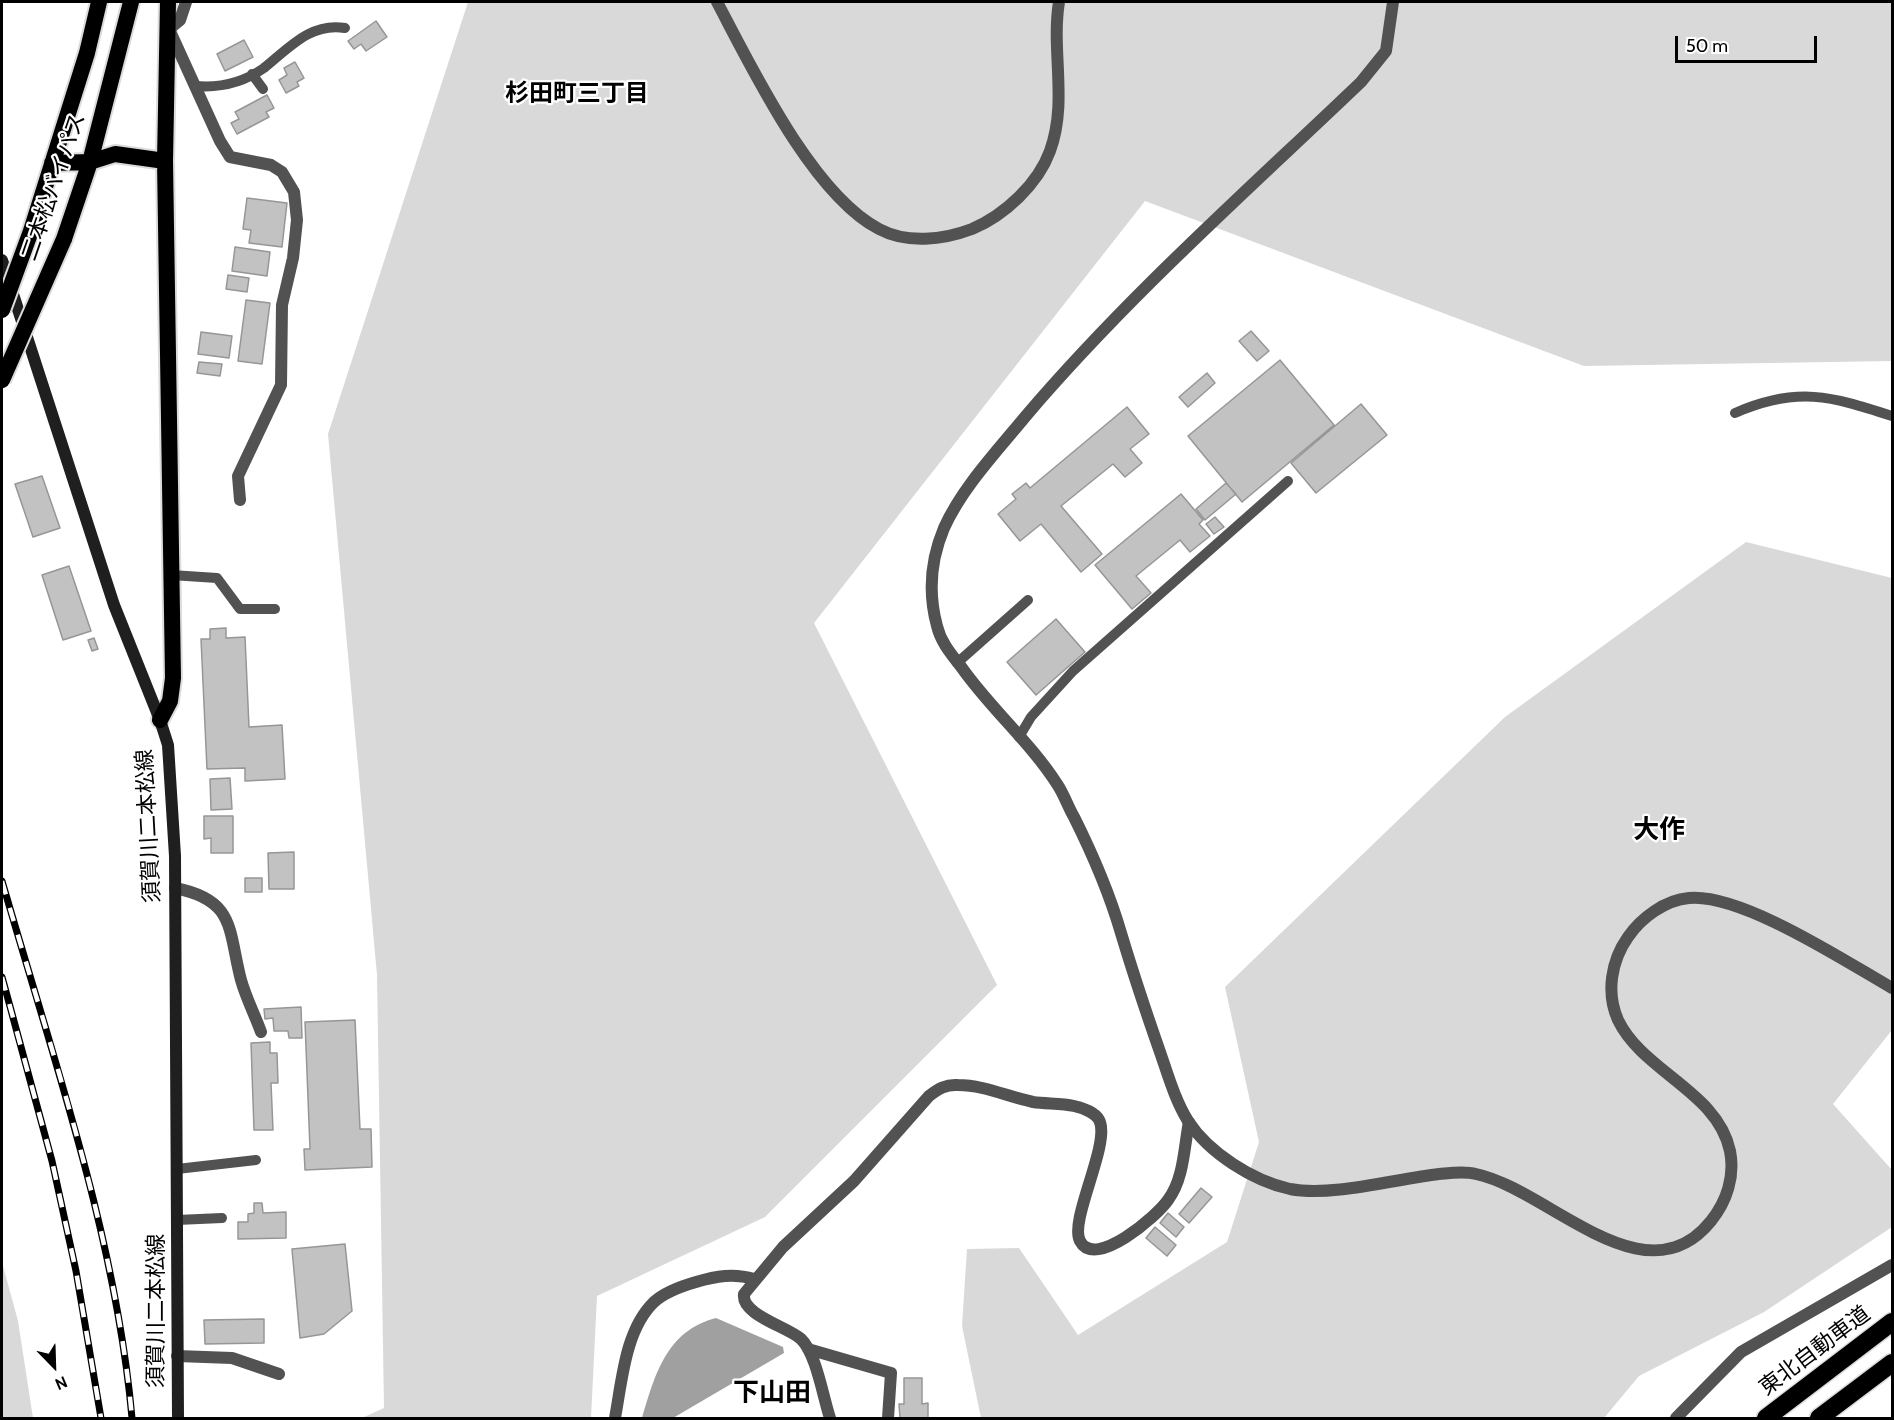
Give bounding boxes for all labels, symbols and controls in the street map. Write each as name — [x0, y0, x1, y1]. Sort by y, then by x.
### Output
scale bar — [1678, 24, 1820, 62]
text: 50 m — [1686, 35, 1728, 57]
district label: 杉田町三丁目 — [505, 80, 649, 108]
street label: 二本松バイパス — [16, 110, 92, 264]
street label: 須賀川二本松線 — [132, 748, 166, 904]
district label: 大作 — [1633, 814, 1685, 846]
street label: 須賀川二本松線 — [144, 1234, 170, 1388]
street label: 東北自動車道 — [1754, 1301, 1876, 1401]
north arrow — [24, 1336, 84, 1396]
text: N — [52, 1372, 70, 1394]
district label: 下山田 — [733, 1377, 811, 1409]

